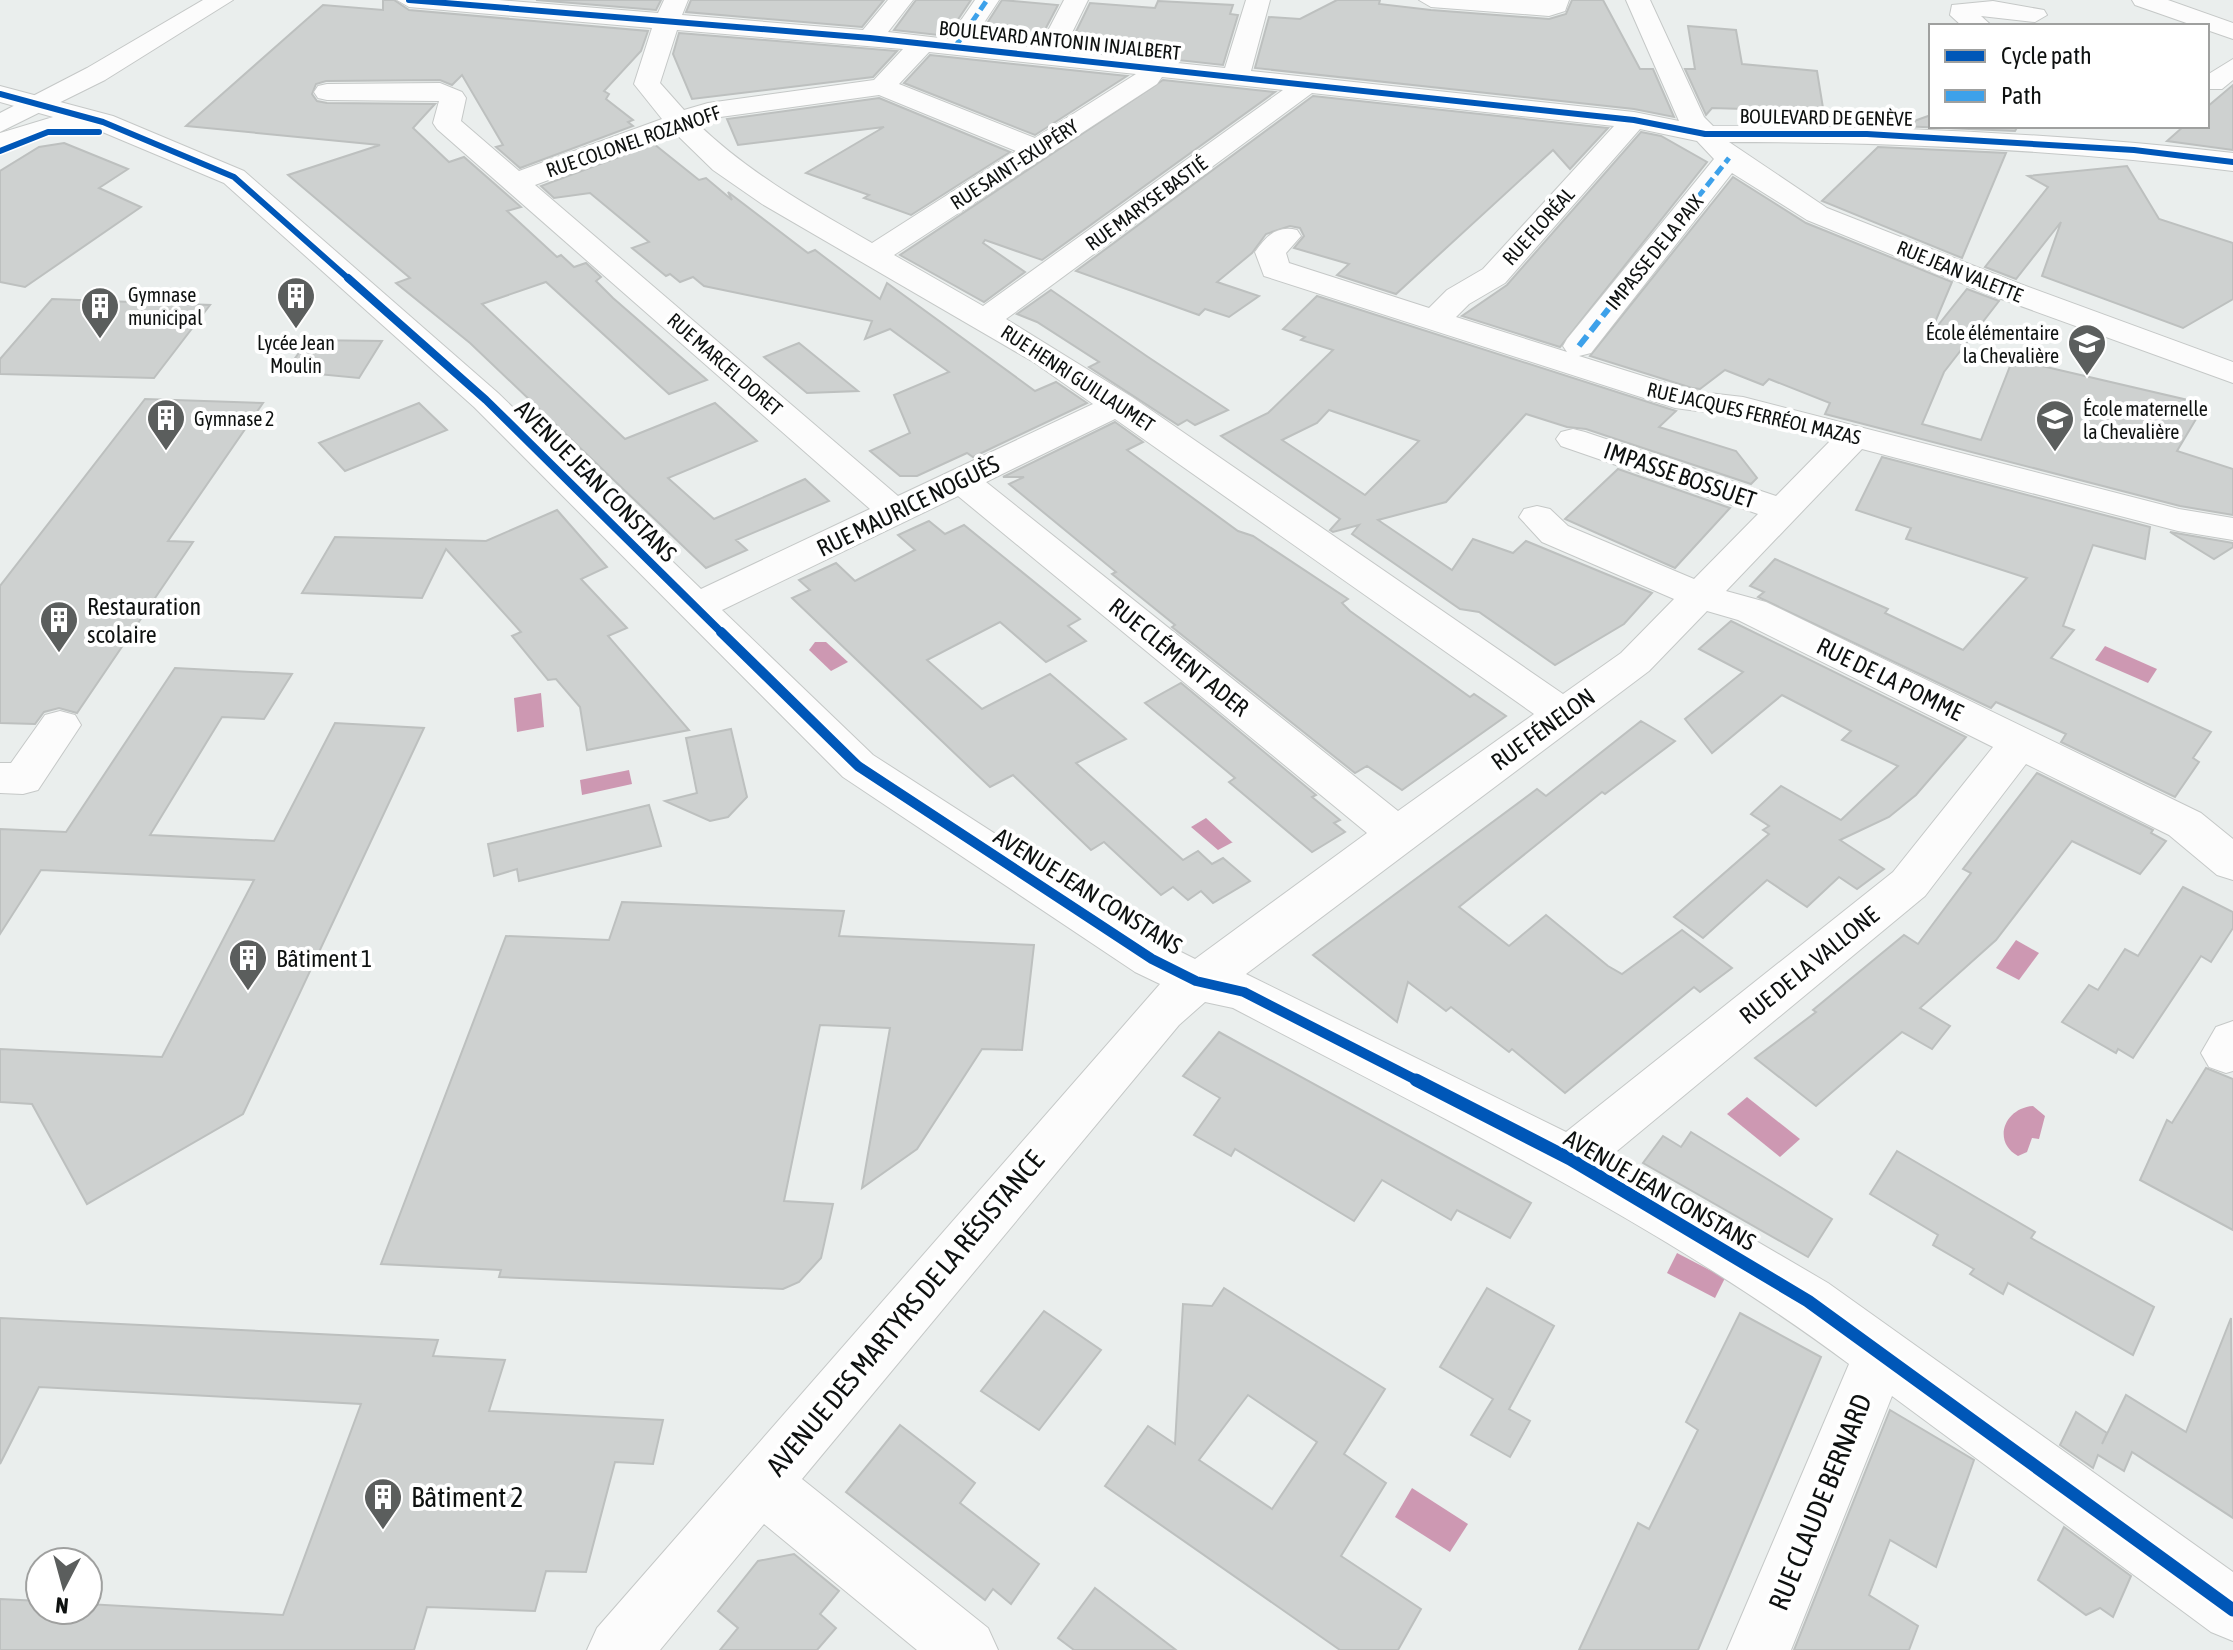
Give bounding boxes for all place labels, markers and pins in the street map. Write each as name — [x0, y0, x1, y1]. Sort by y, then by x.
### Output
building icon: Lycée Jean Moulin — [275, 275, 317, 330]
place label: Gymnase municipal — [128, 283, 203, 329]
building icon: Gymnase municipal — [79, 285, 121, 340]
place label: École élémentaire la Chevalière — [1926, 321, 2059, 367]
school or university icon: École élémentaire la Chevalière — [2066, 322, 2108, 377]
place label: Lycée Jean Moulin — [257, 331, 335, 377]
building icon: Gymnase 2 — [145, 397, 187, 452]
place label: École maternelle la Chevalière — [2083, 397, 2208, 443]
school or university icon: École maternelle la Chevalière — [2034, 398, 2076, 453]
place label: Gymnase 2 — [194, 407, 275, 430]
place label: Restauration scolaire — [87, 593, 201, 648]
building icon: Restauration scolaire — [38, 599, 80, 654]
building icon: Bâtiment 1 — [227, 937, 269, 992]
place label: Bâtiment 1 — [276, 945, 372, 972]
building icon: Bâtiment 2 — [362, 1476, 404, 1531]
place label: Bâtiment 2 — [411, 1481, 523, 1513]

